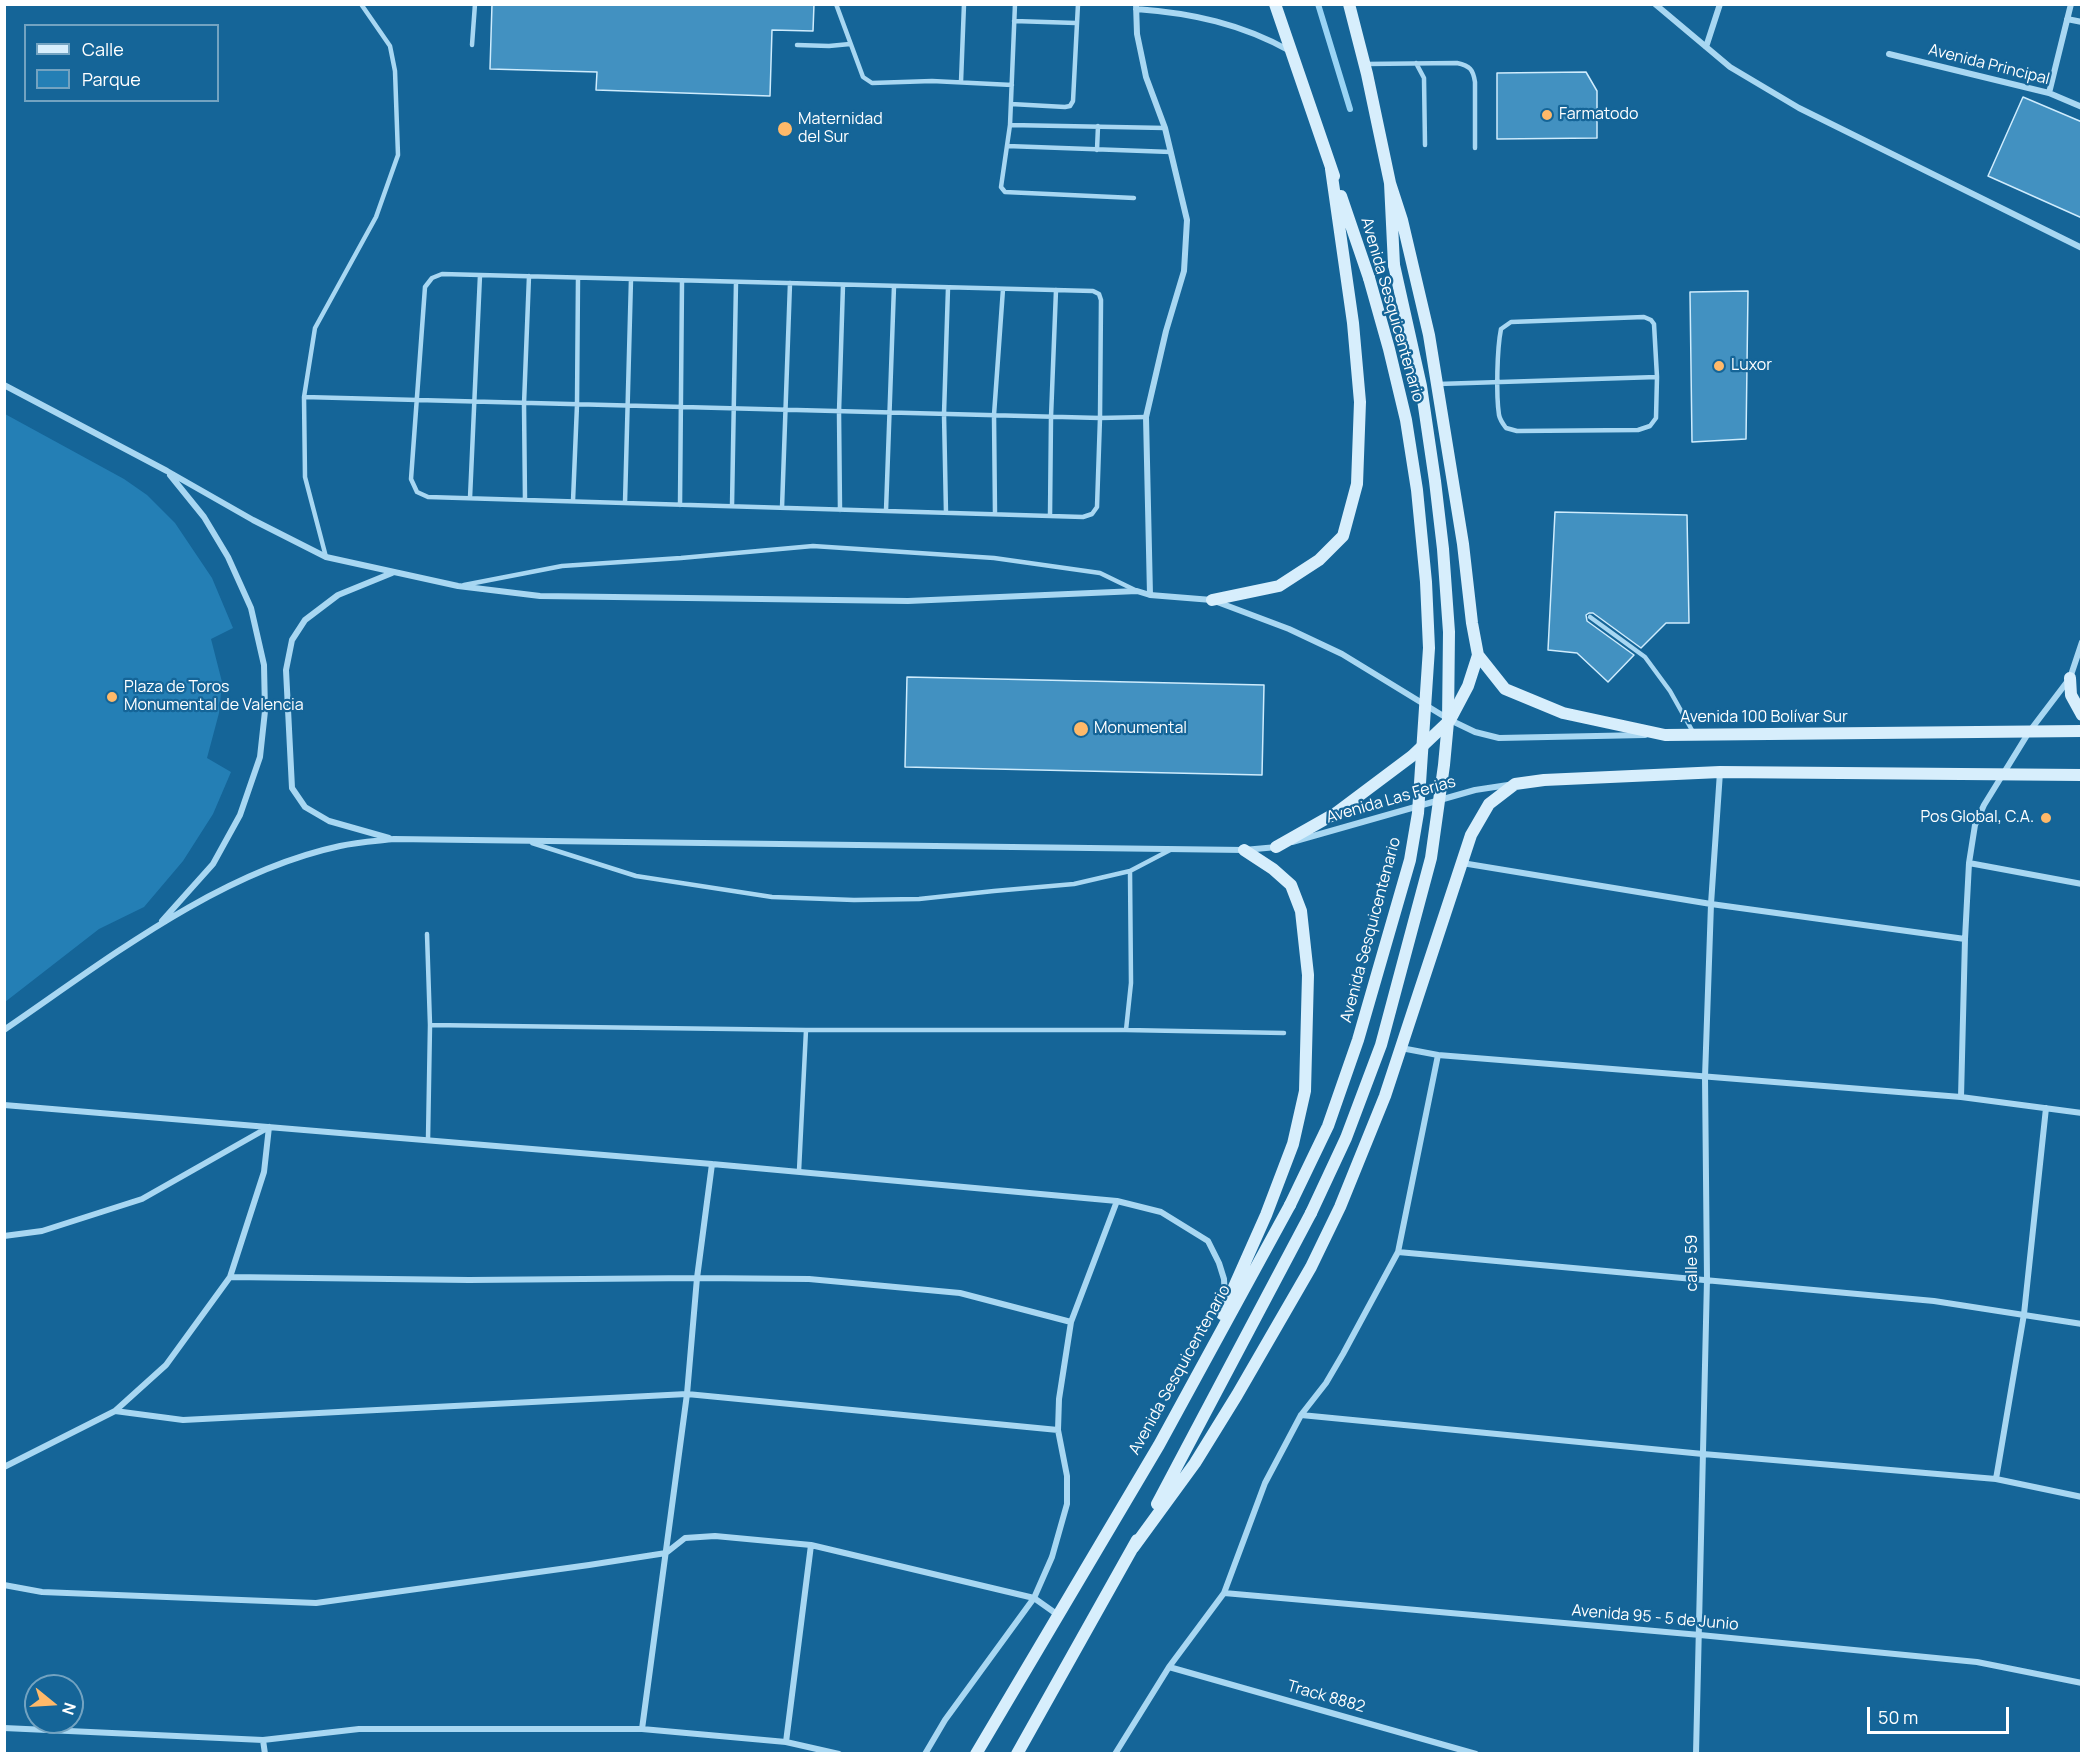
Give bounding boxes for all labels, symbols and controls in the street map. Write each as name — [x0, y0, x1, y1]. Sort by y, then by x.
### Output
legend — [24, 24, 219, 102]
text: Calle — [82, 37, 124, 61]
street label: Avenida Principal — [1926, 41, 2052, 89]
text: Parque — [82, 67, 141, 91]
place label: Farmatodo — [1559, 105, 1638, 125]
marker: Farmatodo — [1540, 108, 1554, 122]
place label: Maternidad del Sur — [798, 110, 883, 148]
marker: Maternidad del Sur — [776, 120, 794, 138]
street label: Avenida Sesquicentenario — [1356, 215, 1428, 405]
place label: Luxor — [1731, 356, 1772, 376]
marker: Luxor — [1712, 359, 1726, 373]
place label: Plaza de Toros Monumental de Valencia — [124, 678, 304, 716]
marker: Plaza de Toros Monumental de Valencia — [105, 690, 119, 704]
street label: Avenida 100 Bolívar Sur — [1680, 708, 1848, 728]
place label: Monumental — [1094, 719, 1187, 739]
marker: Monumental — [1072, 720, 1090, 738]
street label: Avenida Las Ferias — [1324, 772, 1458, 828]
place label: Pos Global, C.A. — [1920, 808, 2034, 828]
marker: Pos Global, C.A. — [2039, 811, 2053, 825]
street label: Avenida Sesquicentenario — [1337, 835, 1405, 1025]
street label: calle 59 — [1683, 1235, 1703, 1291]
street label: Avenida Sesquicentenario — [1125, 1282, 1235, 1458]
street label: Avenida 95 - 5 de Junio — [1571, 1601, 1739, 1635]
north arrow — [24, 1674, 84, 1734]
street label: Track 8882 — [1285, 1677, 1367, 1717]
scale bar — [1870, 1695, 2012, 1733]
text: N — [57, 1700, 81, 1718]
text: 50 m — [1878, 1705, 1918, 1729]

